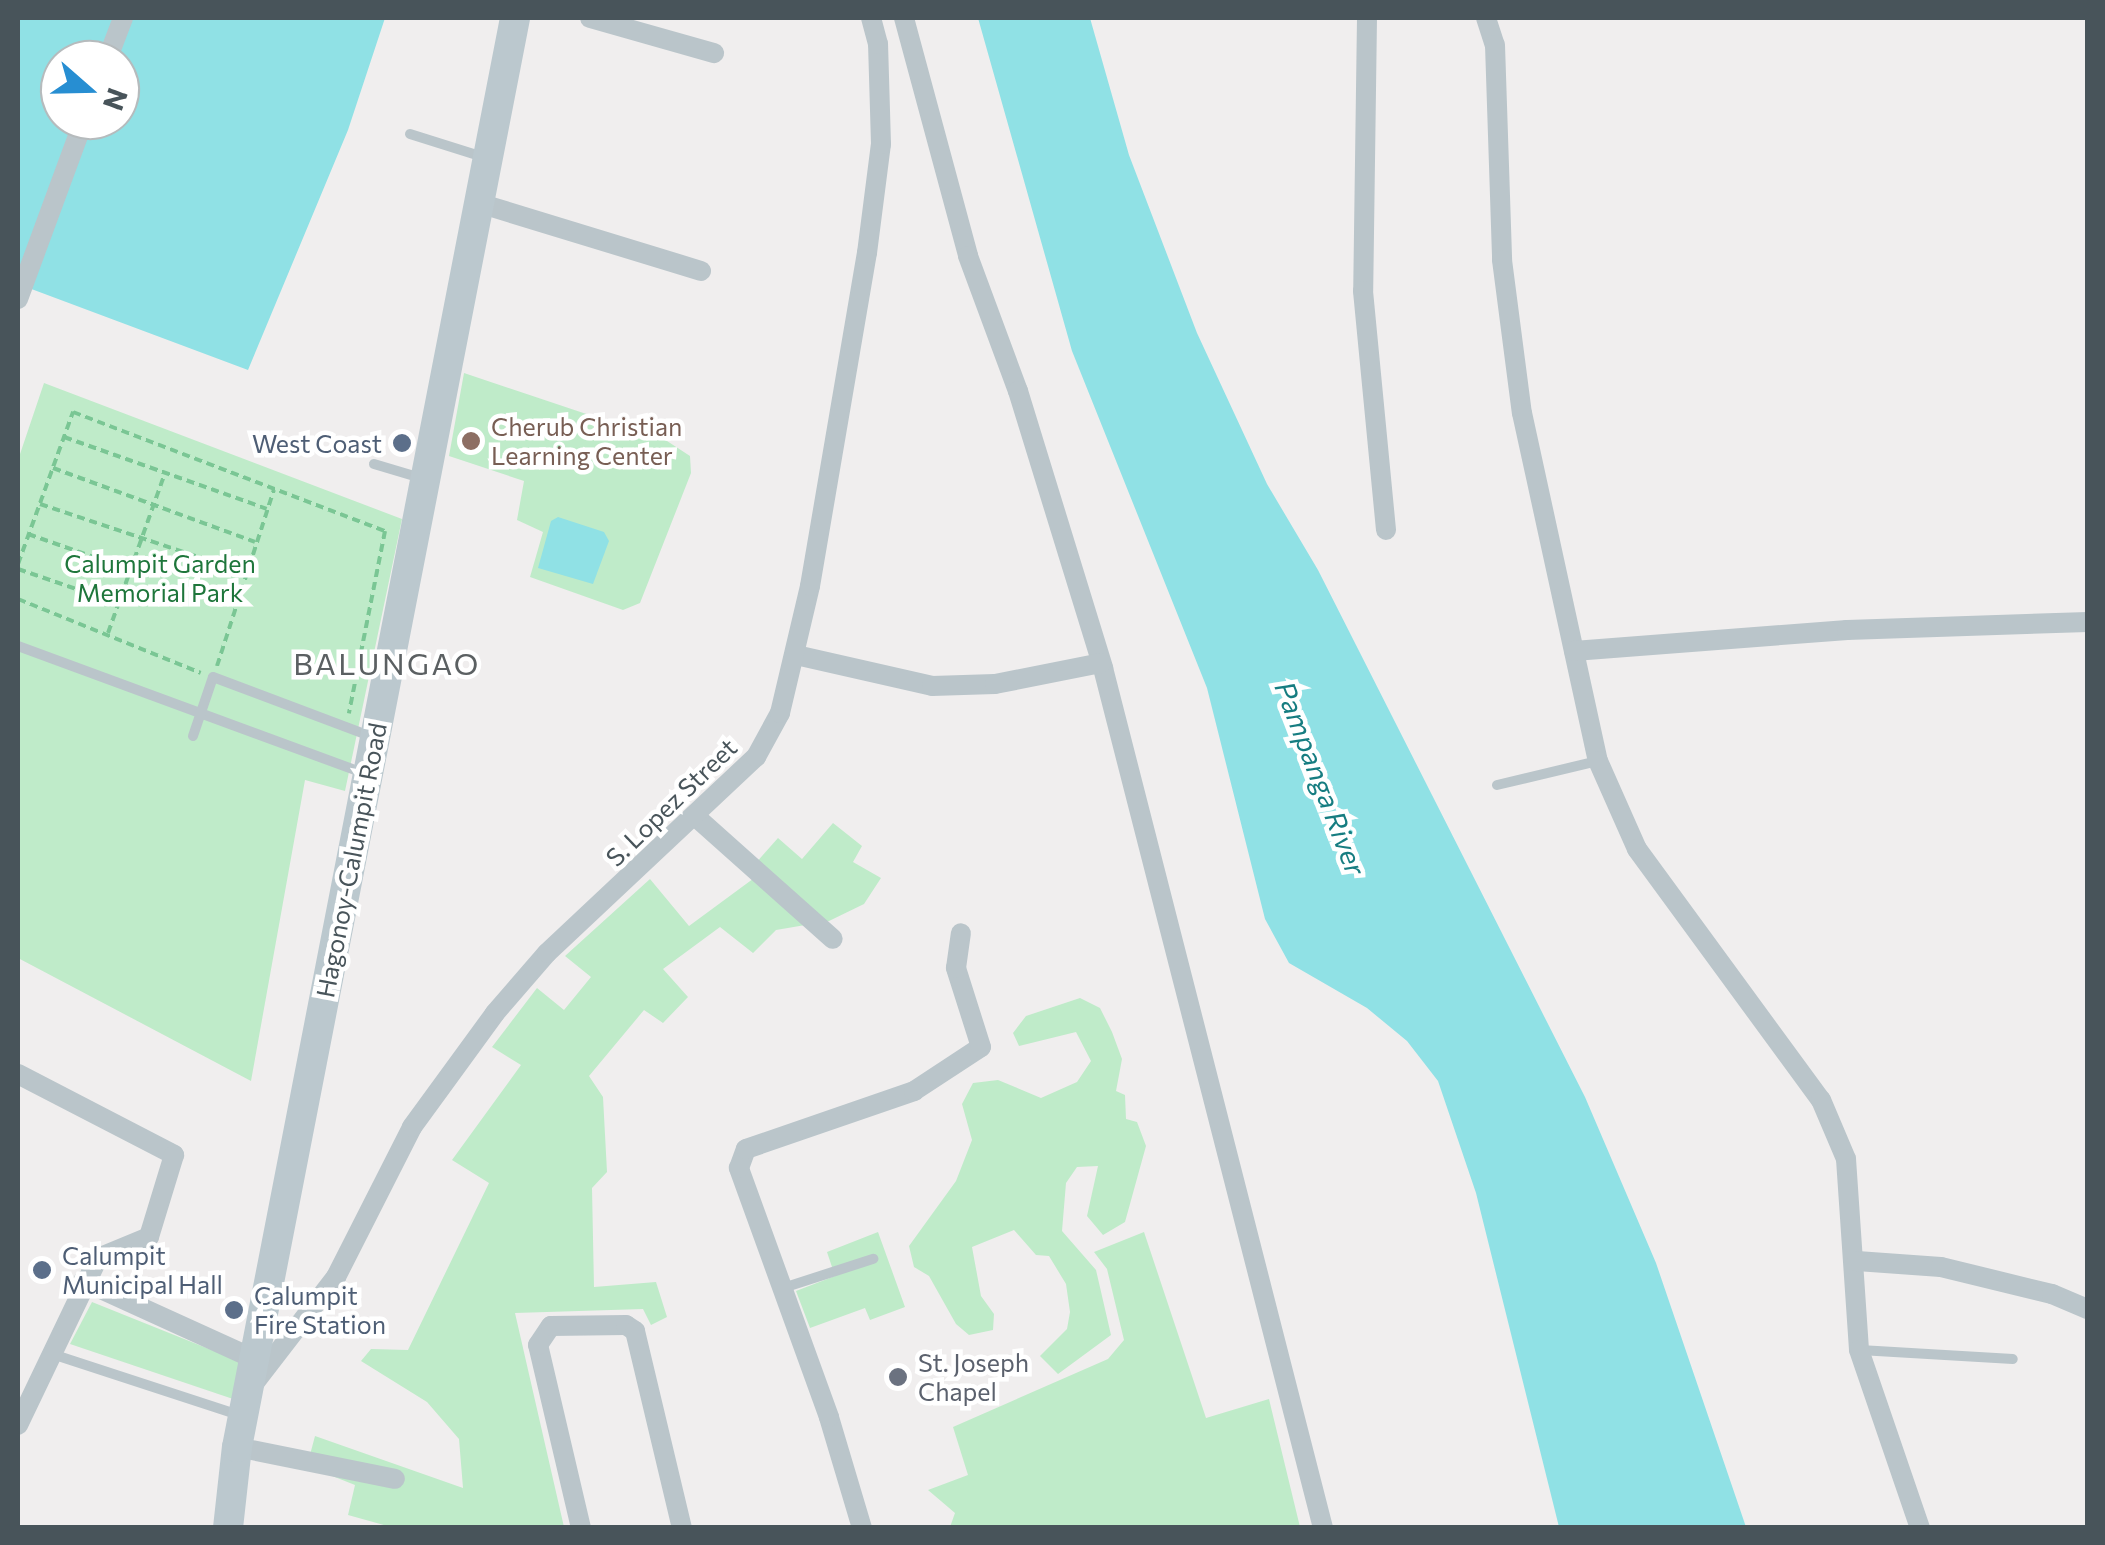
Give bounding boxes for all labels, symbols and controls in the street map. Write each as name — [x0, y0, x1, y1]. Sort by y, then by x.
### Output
north arrow — [40, 40, 140, 140]
text: N — [97, 84, 136, 115]
place label: Cherub Christian Learning Center — [491, 412, 682, 471]
place label: West Coast — [252, 428, 382, 458]
marker: Cherub Christian Learning Center — [460, 430, 482, 452]
marker: West Coast — [391, 432, 413, 454]
park label: Calumpit Garden Memorial Park — [64, 549, 256, 608]
district label: BALUNGAO — [293, 645, 481, 681]
water label: Pampanga River — [1269, 676, 1373, 880]
street label: Hagonoy-Calumpit Road — [310, 720, 392, 1000]
street label: S. Lopez Street — [599, 732, 743, 872]
place label: Calumpit Municipal Hall — [62, 1241, 223, 1300]
marker: Calumpit Municipal Hall — [31, 1259, 53, 1281]
place label: Calumpit Fire Station — [254, 1281, 386, 1340]
marker: Calumpit Fire Station — [223, 1299, 245, 1321]
place label: St. Joseph Chapel — [918, 1348, 1029, 1407]
marker: St. Joseph Chapel — [887, 1366, 909, 1388]

